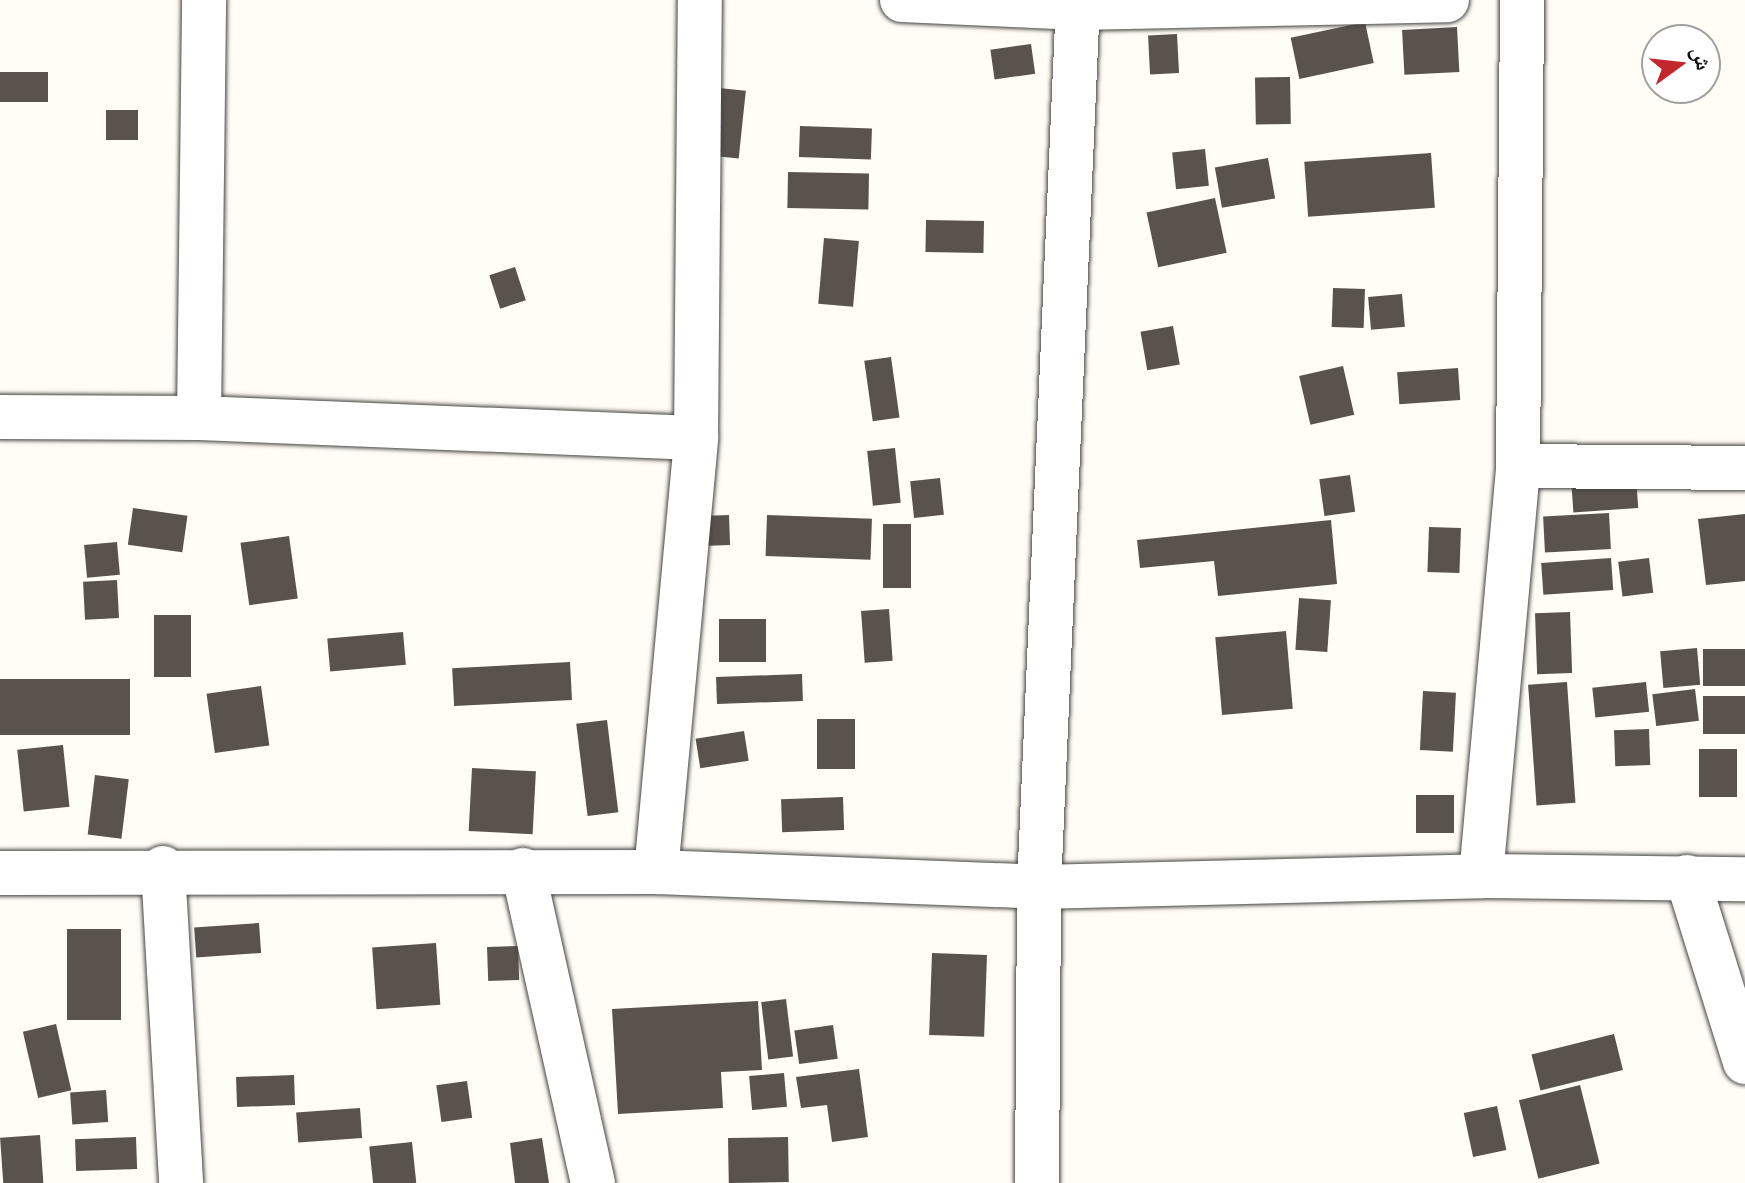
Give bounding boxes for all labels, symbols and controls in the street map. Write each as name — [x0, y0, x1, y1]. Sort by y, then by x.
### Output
north arrow — [1641, 24, 1721, 104]
text: ش — [1686, 43, 1720, 73]

